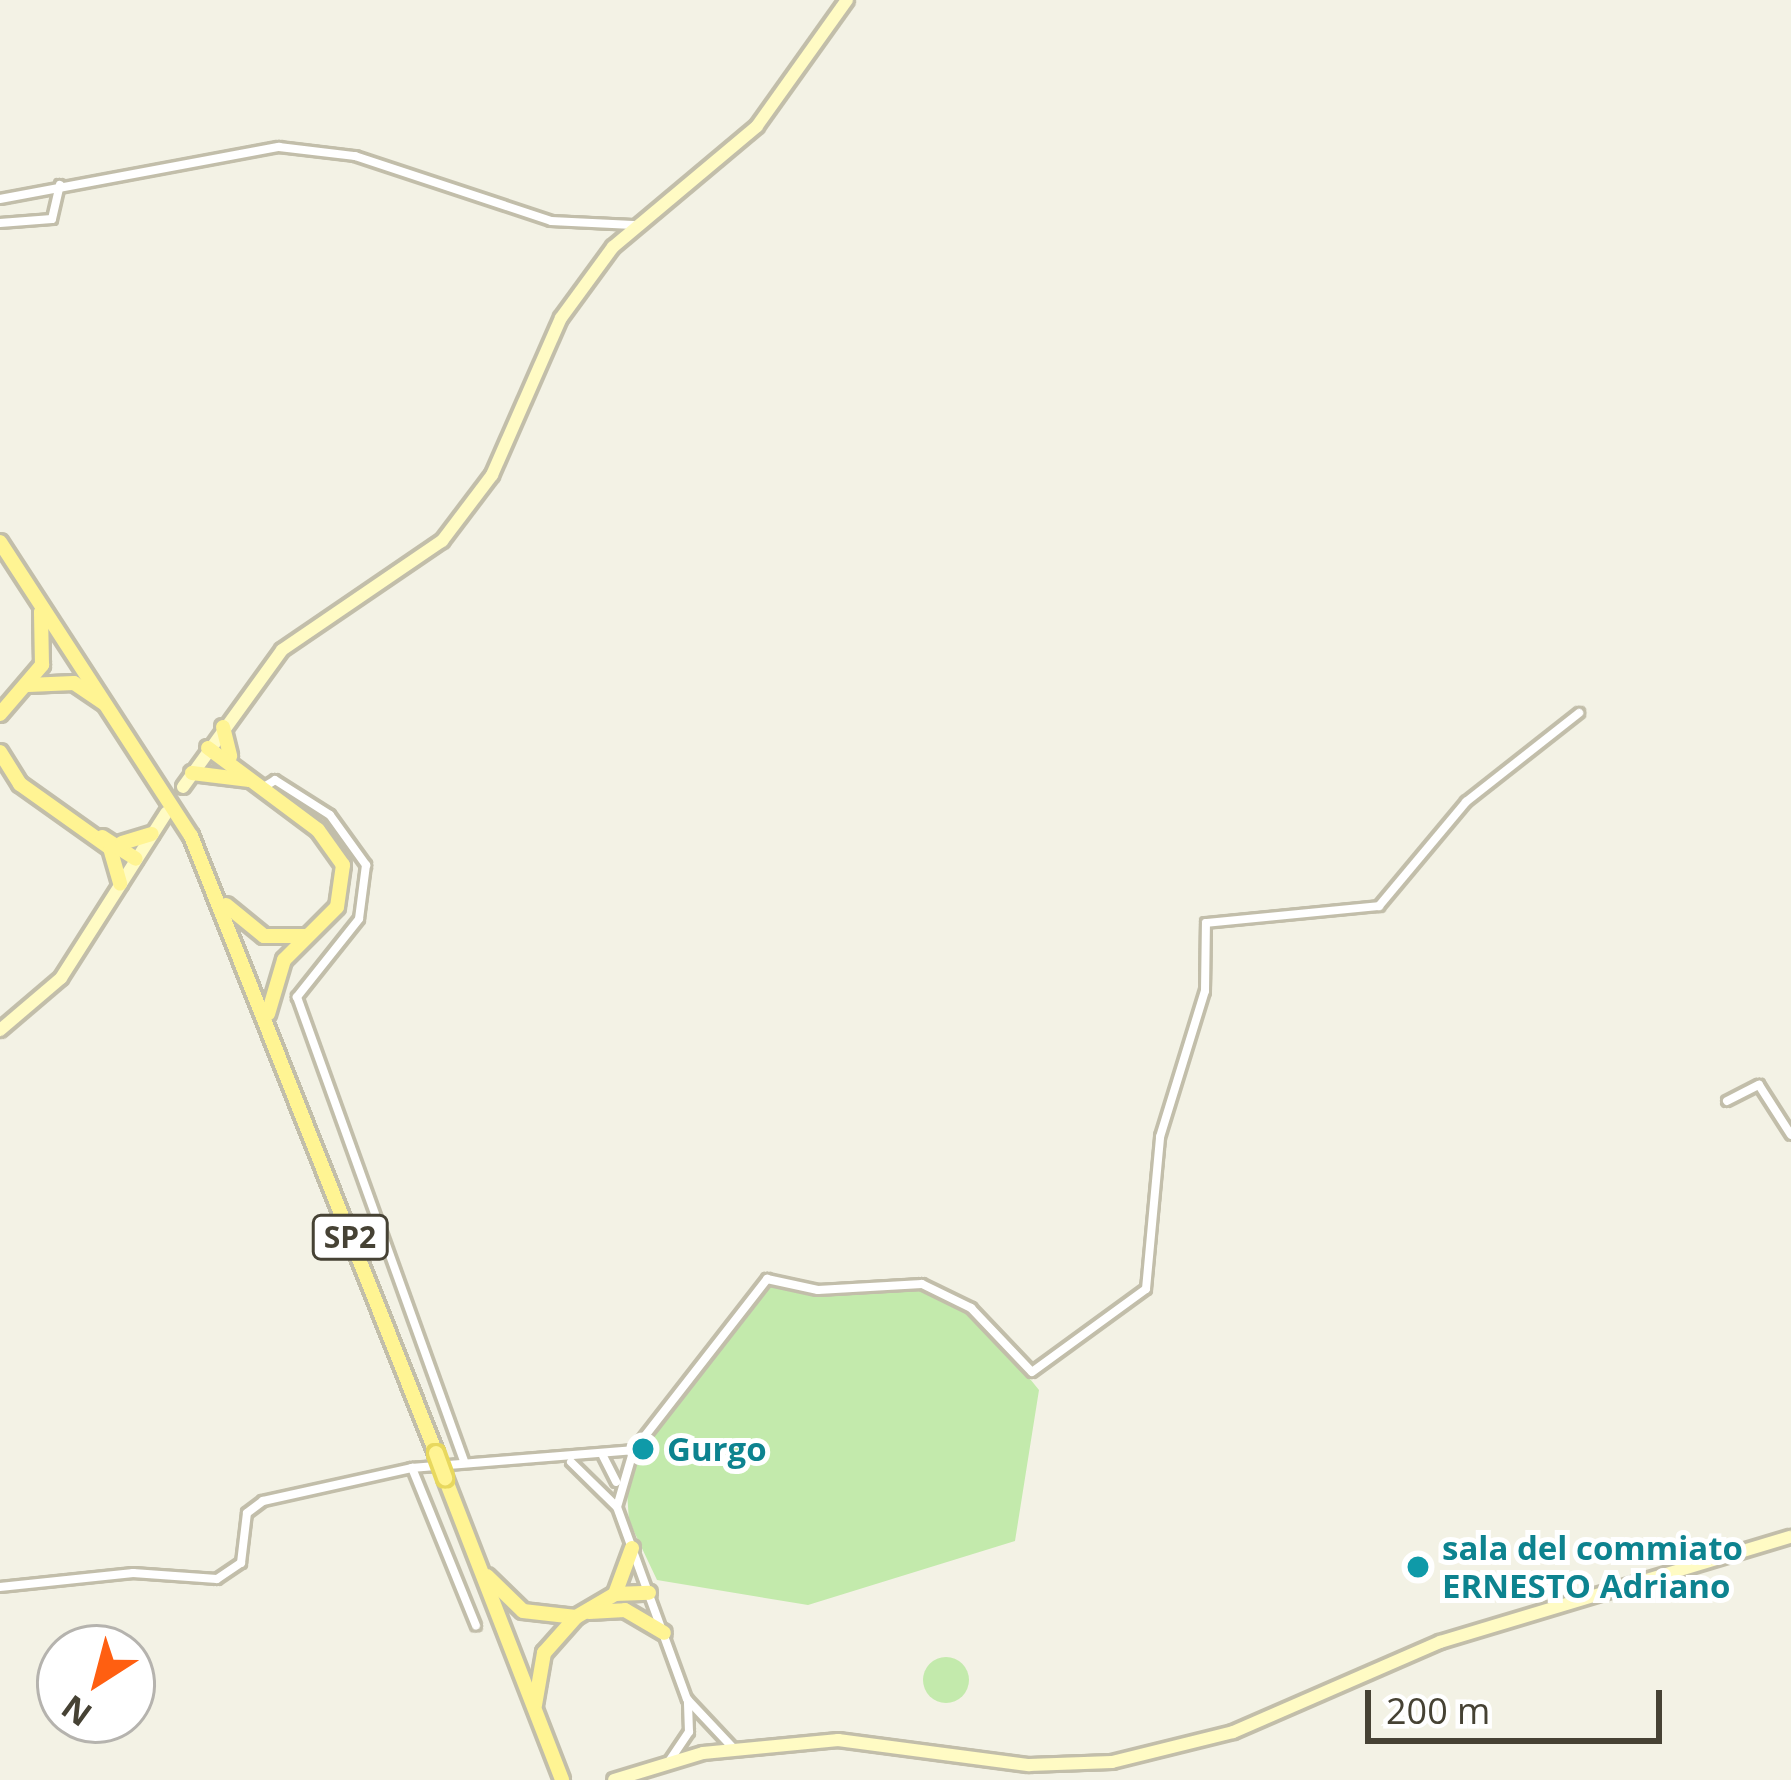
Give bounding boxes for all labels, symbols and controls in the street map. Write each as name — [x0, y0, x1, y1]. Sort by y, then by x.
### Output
road number: SP2 — [311, 1213, 389, 1261]
place label: Gurgo — [667, 1429, 767, 1469]
marker: Gurgo — [630, 1436, 656, 1462]
place label: sala del commiato ERNESTO Adriano — [1442, 1528, 1743, 1606]
marker: sala del commiato ERNESTO Adriano — [1405, 1554, 1431, 1580]
north arrow — [36, 1624, 156, 1744]
scale bar — [1371, 1666, 1668, 1740]
text: N — [52, 1685, 100, 1737]
text: 200 m — [1386, 1686, 1490, 1735]

